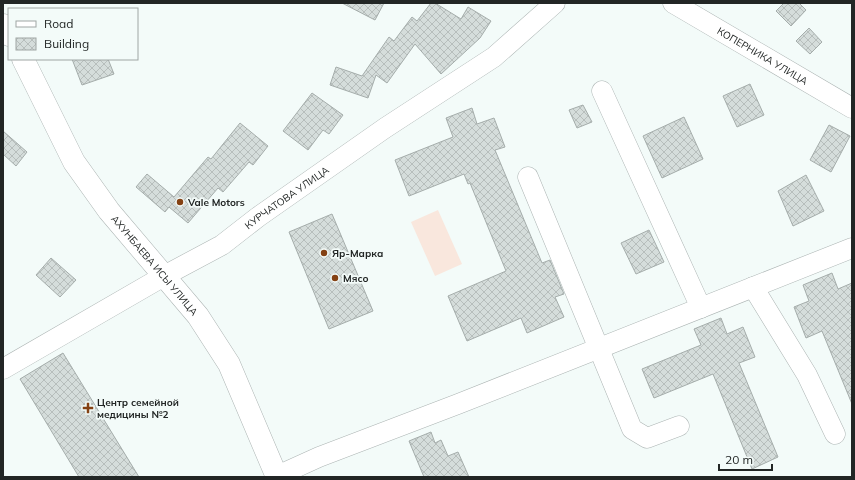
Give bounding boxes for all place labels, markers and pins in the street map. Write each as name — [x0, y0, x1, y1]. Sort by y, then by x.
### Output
place label: Vale Motors — [187, 196, 245, 209]
marker: Vale Motors — [175, 197, 185, 207]
place label: Яр-Марка — [332, 247, 383, 260]
marker: Яр-Марка — [319, 248, 329, 258]
place label: Мясо — [343, 272, 369, 285]
marker: Мясо — [330, 273, 340, 283]
place label: Центр семейной медицины №2 — [97, 396, 179, 421]
marker: Центр семейной медицины №2 — [82, 402, 94, 414]

